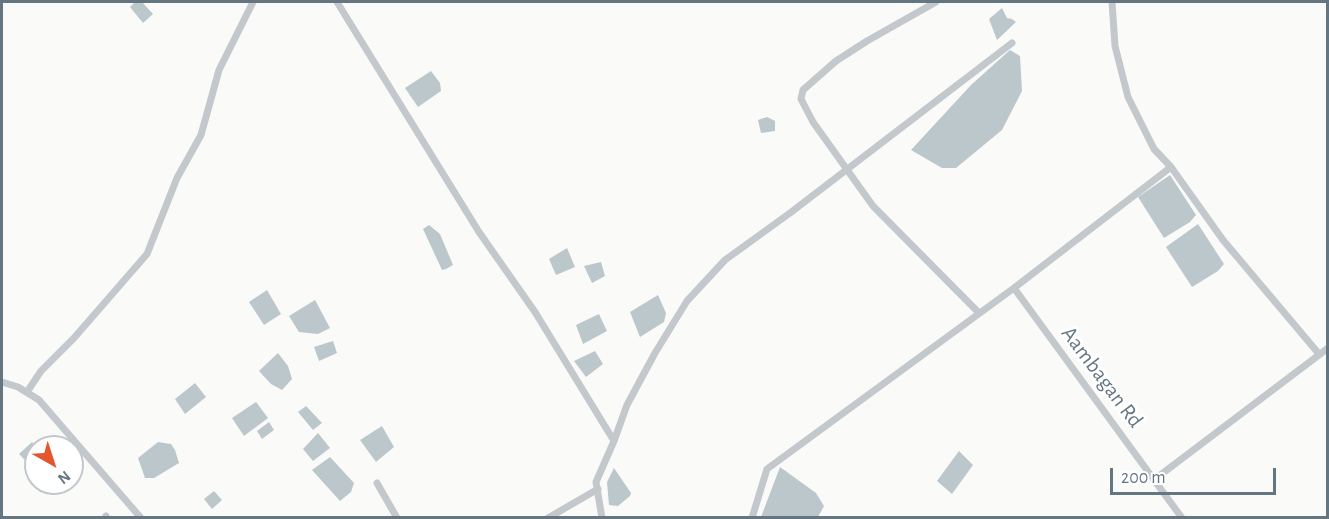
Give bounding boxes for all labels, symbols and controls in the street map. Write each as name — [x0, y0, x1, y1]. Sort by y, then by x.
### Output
street label: Aambagan Rd — [1055, 321, 1149, 433]
north arrow — [24, 435, 84, 495]
scale bar — [1113, 456, 1280, 494]
text: N — [55, 468, 73, 487]
text: 200 m — [1121, 469, 1166, 487]

